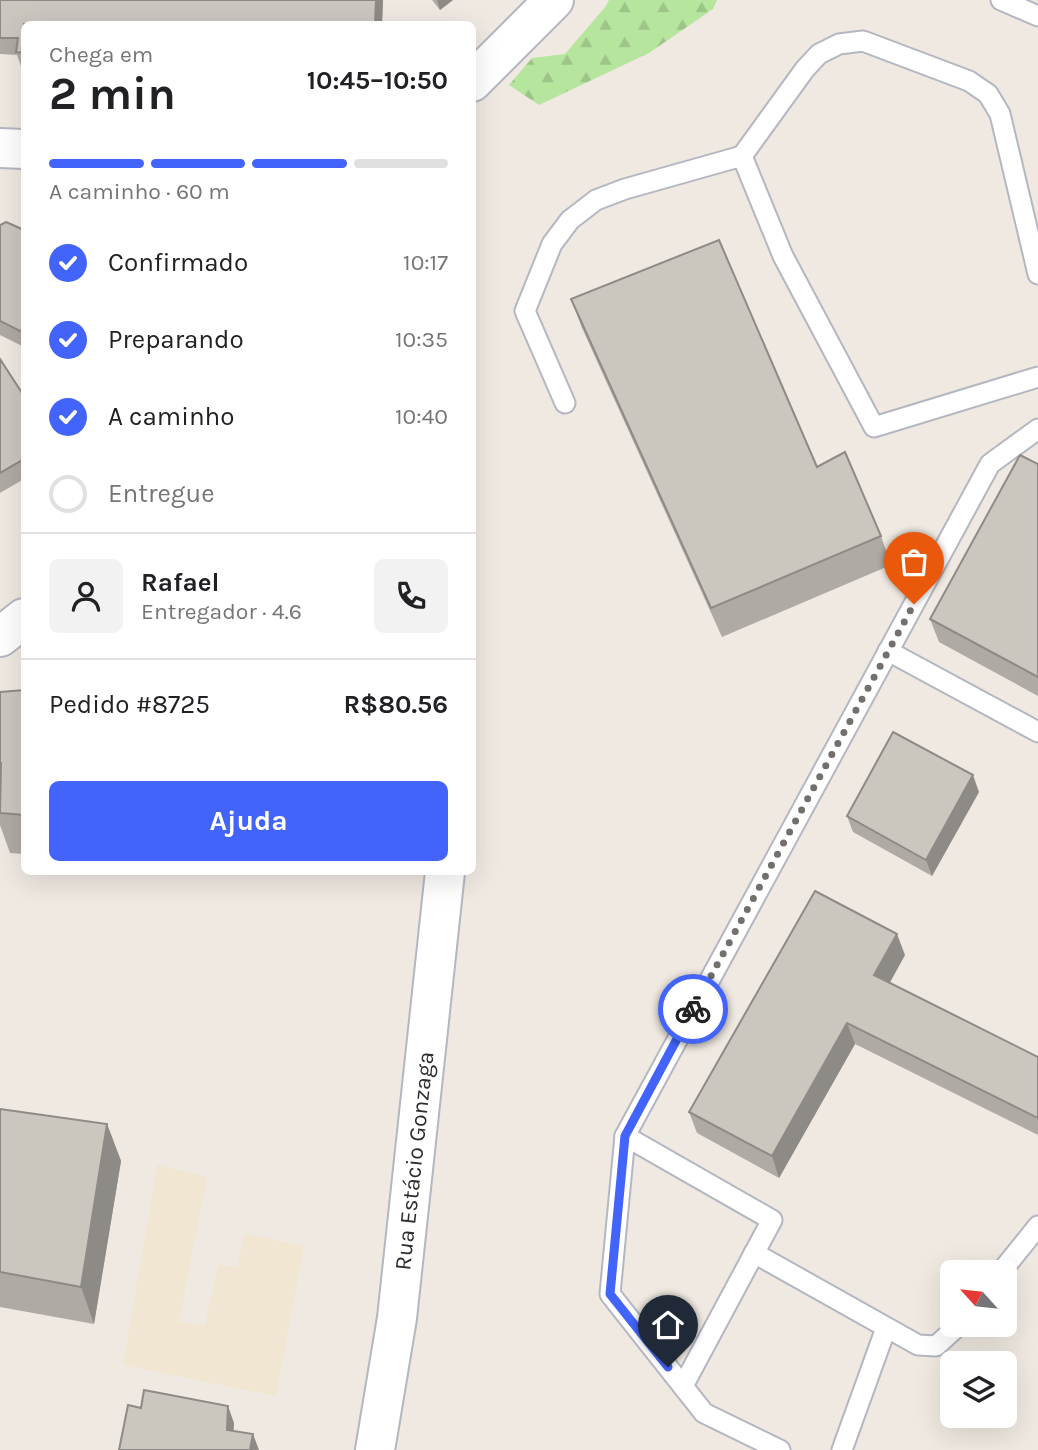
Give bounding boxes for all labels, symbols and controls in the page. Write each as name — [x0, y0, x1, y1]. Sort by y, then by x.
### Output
text: Chega em — [49, 41, 153, 68]
text: 10:45–10:50 — [307, 65, 448, 96]
text: 2 min — [49, 67, 176, 121]
text: A caminho · 60 m — [49, 178, 230, 205]
icon: check — [49, 244, 87, 282]
text: Confirmado — [108, 247, 248, 278]
text: 10:17 — [403, 249, 448, 276]
icon: check — [49, 321, 87, 359]
text: Preparando — [108, 324, 244, 355]
text: 10:35 — [395, 326, 448, 353]
icon: check — [49, 398, 87, 436]
text: A caminho — [108, 401, 235, 432]
text: 10:40 — [395, 403, 448, 430]
text: Entregue — [108, 478, 215, 509]
pin — [884, 532, 944, 604]
icon: bag — [895, 543, 933, 581]
button: person — [49, 559, 123, 633]
button: phone — [374, 559, 448, 633]
text: Rafael — [141, 567, 219, 598]
text: Entregador · 4.6 — [141, 598, 302, 625]
text: Pedido #8725 — [49, 689, 210, 720]
text: R$80.56 — [344, 689, 448, 720]
button: Ajuda — [49, 781, 448, 861]
courier — [658, 974, 728, 1044]
icon: bike — [674, 990, 712, 1028]
street label: Rua Estácio Gonzaga — [389, 1050, 440, 1272]
north arrow — [940, 1260, 1017, 1337]
map controls — [940, 1260, 1017, 1428]
pin — [638, 1295, 698, 1367]
icon: home — [649, 1306, 687, 1344]
button: layers — [940, 1351, 1017, 1428]

